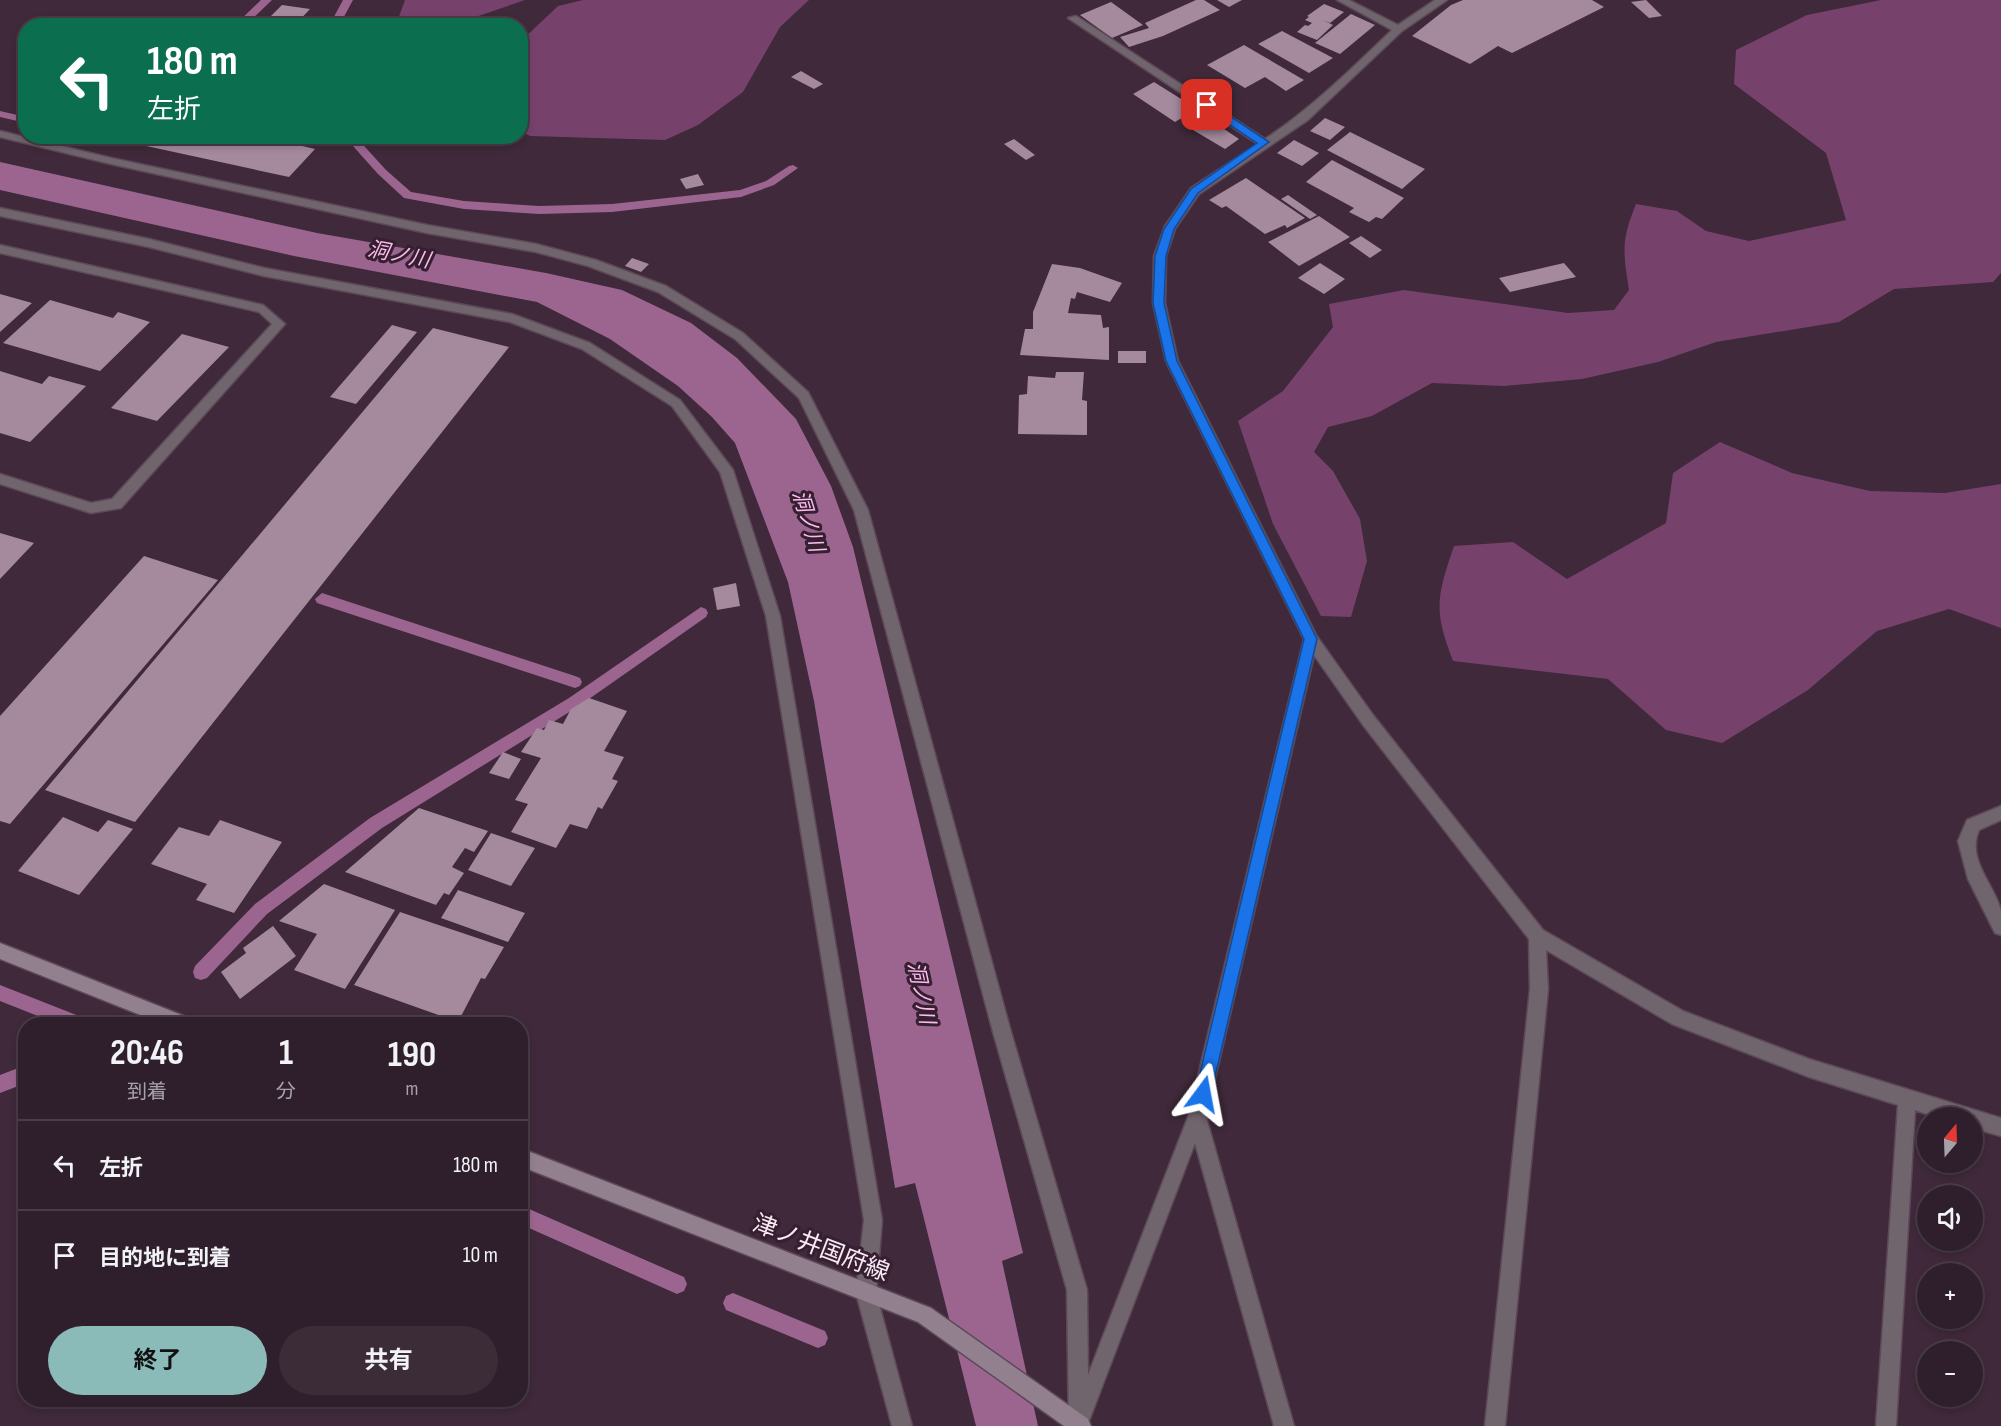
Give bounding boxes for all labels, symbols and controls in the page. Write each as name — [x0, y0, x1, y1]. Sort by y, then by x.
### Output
text: 180 m — [147, 36, 238, 87]
icon: left — [48, 42, 126, 120]
pin — [1181, 79, 1232, 130]
icon: arrive — [1190, 88, 1223, 121]
text: 左折 — [147, 94, 201, 126]
water label: 洞ノ川 — [366, 237, 434, 274]
water label: 洞ノ川 — [787, 487, 830, 557]
water label: 洞ノ川 — [902, 960, 940, 1028]
text: 20:46 — [110, 1032, 184, 1075]
text: 1 — [279, 1032, 293, 1075]
text: 190 — [388, 1034, 436, 1077]
position arrow — [1171, 1062, 1235, 1126]
text: m — [406, 1077, 418, 1101]
text: 到着 — [127, 1080, 167, 1104]
text: 分 — [276, 1080, 296, 1104]
north arrow — [1917, 1107, 1983, 1173]
map controls — [1917, 1107, 1983, 1407]
icon: left — [48, 1149, 81, 1182]
text: 180 m — [453, 1152, 498, 1179]
text: 左折 — [99, 1155, 143, 1182]
button: sound — [1917, 1185, 1983, 1251]
street label: 津ノ井国府線 — [749, 1209, 893, 1287]
icon: arrive — [48, 1239, 81, 1272]
text: 10 m — [463, 1242, 498, 1269]
text: 目的地に到着 — [99, 1245, 231, 1272]
button: + — [1917, 1263, 1983, 1329]
button: 終了 — [48, 1326, 267, 1395]
button: 共有 — [279, 1326, 498, 1395]
button: − — [1917, 1341, 1983, 1407]

